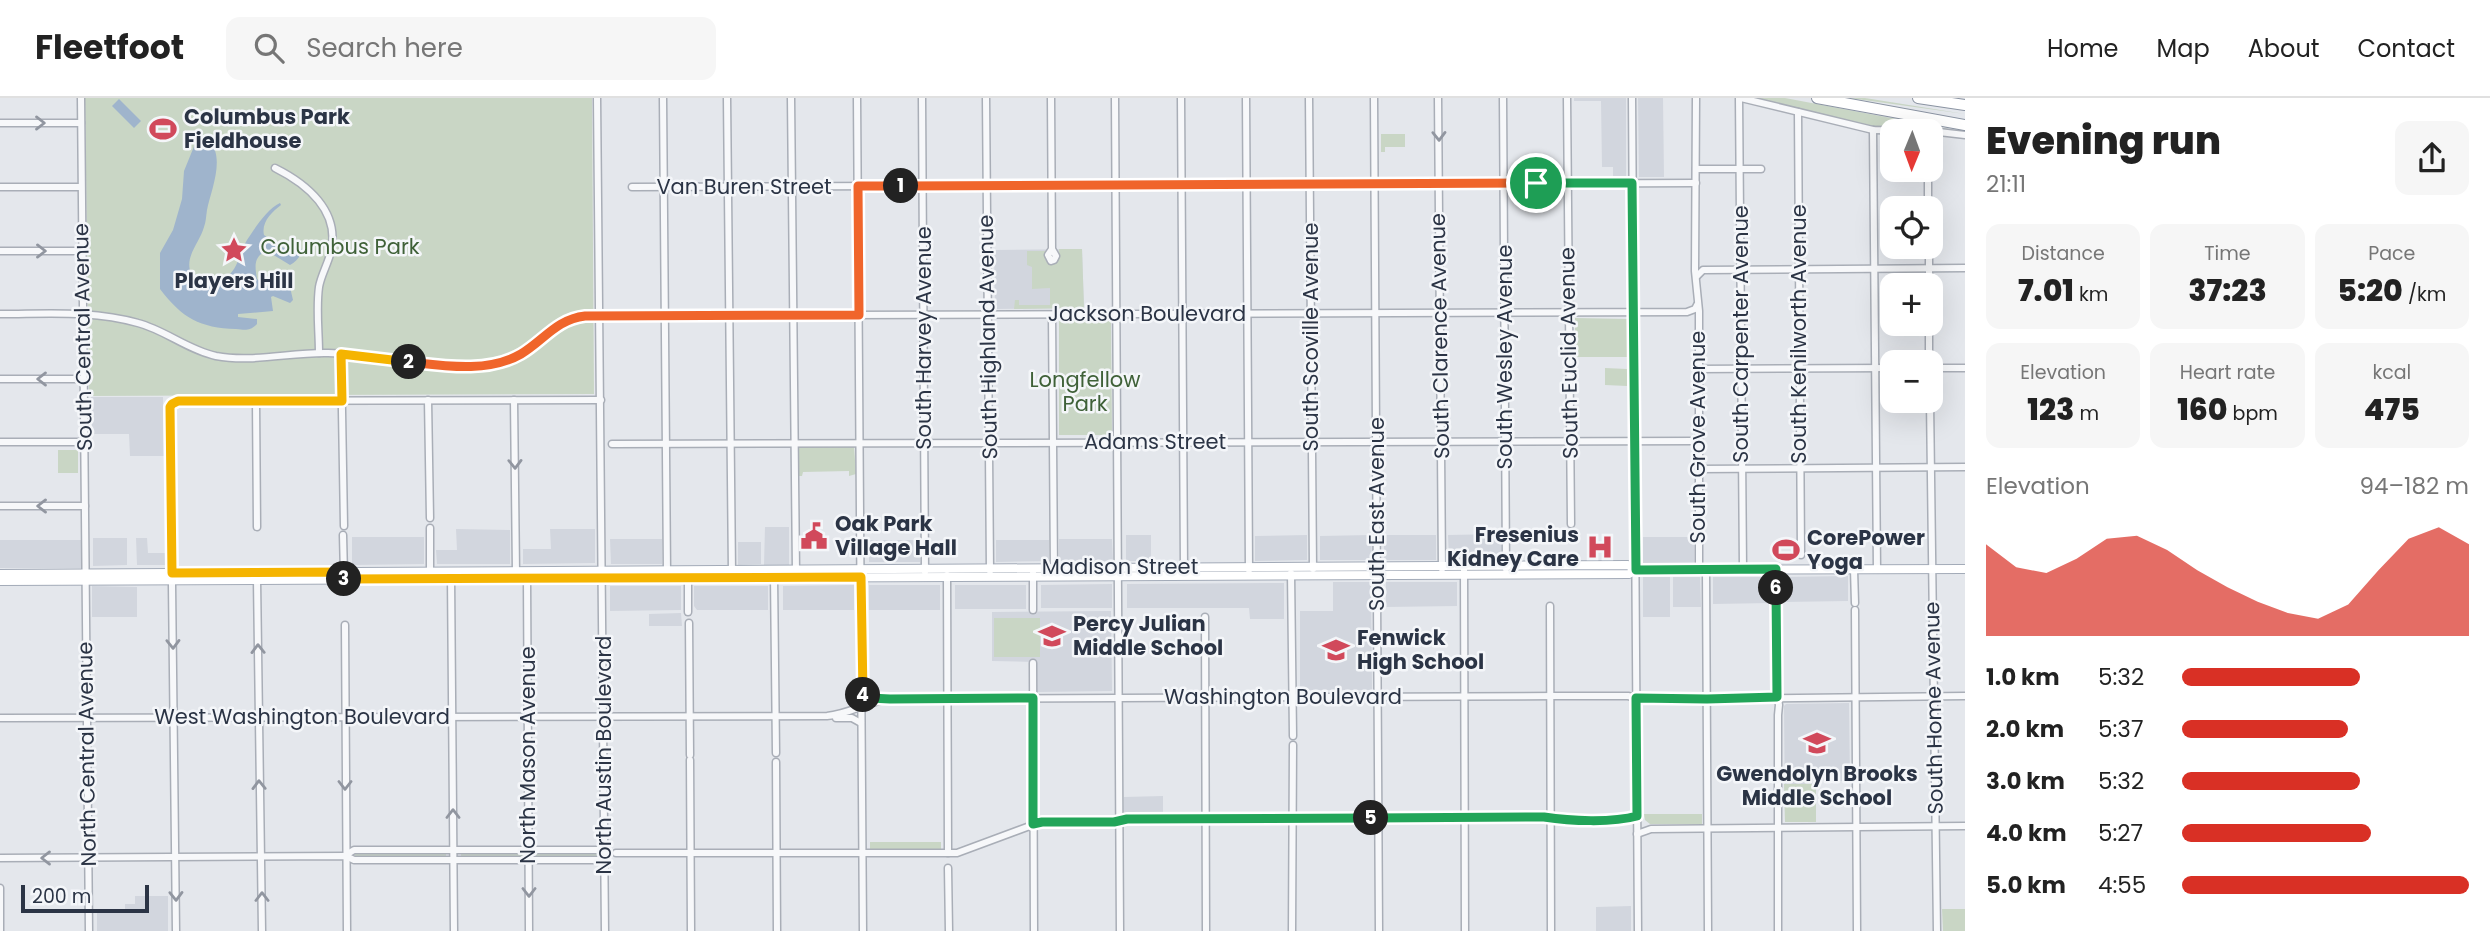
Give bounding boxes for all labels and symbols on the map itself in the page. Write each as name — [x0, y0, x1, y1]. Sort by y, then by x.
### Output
place label: Columbus Park Fieldhouse — [184, 102, 350, 155]
sports icon: Columbus Park Fieldhouse — [148, 114, 178, 144]
one-way arrow — [36, 115, 46, 131]
north arrow — [1880, 119, 1942, 182]
one-way arrow — [1431, 131, 1447, 142]
pin — [1506, 153, 1566, 213]
pin: 1 — [884, 168, 918, 204]
street label: Van Buren Street — [656, 172, 832, 201]
street label: South Kenilworth Avenue — [1784, 204, 1813, 464]
street label: South Carpenter Avenue — [1726, 205, 1755, 463]
street label: South Clarence Avenue — [1423, 213, 1456, 459]
street label: South Highland Avenue — [971, 214, 1004, 460]
street label: South Scoville Avenue — [1296, 222, 1325, 452]
street label: South Central Avenue — [66, 223, 99, 451]
street label: South Harvey Avenue — [909, 226, 938, 450]
park label: Columbus Park — [260, 232, 420, 261]
place icon: Players Hill — [219, 235, 249, 265]
one-way arrow — [36, 243, 47, 259]
street label: South Wesley Avenue — [1490, 245, 1519, 469]
street label: South Euclid Avenue — [1552, 247, 1585, 459]
place label: Players Hill — [175, 266, 293, 295]
street label: Jackson Boulevard — [1048, 299, 1246, 328]
street label: South Grove Avenue — [1683, 331, 1712, 543]
pin: 2 — [392, 344, 426, 380]
park label: Longfellow Park — [1029, 365, 1141, 418]
one-way arrow — [36, 371, 46, 387]
street label: South East Avenue — [1362, 417, 1391, 611]
street label: Adams Street — [1084, 427, 1226, 456]
one-way arrow — [507, 459, 523, 469]
one-way arrow — [37, 498, 47, 514]
place label: Oak Park Village Hall — [835, 509, 957, 562]
place label: Fresenius Kidney Care — [1447, 520, 1579, 573]
public building icon: Oak Park Village Hall — [799, 521, 829, 551]
place label: CorePower Yoga — [1807, 523, 1925, 576]
hospital icon: Fresenius Kidney Care — [1585, 532, 1615, 562]
sports icon: CorePower Yoga — [1771, 535, 1801, 565]
street label: Madison Street — [1042, 552, 1198, 581]
pin: 3 — [326, 561, 362, 596]
pin: 6 — [1758, 570, 1794, 606]
street label: South Home Avenue — [1917, 601, 1950, 815]
place label: Percy Julian Middle School — [1073, 609, 1223, 662]
school or university icon: Percy Julian Middle School — [1037, 621, 1067, 651]
place label: Fenwick High School — [1357, 623, 1484, 676]
street label: North Austin Boulevard — [589, 635, 618, 875]
school or university icon: Fenwick High School — [1321, 635, 1351, 665]
one-way arrow — [165, 640, 181, 650]
street label: North Central Avenue — [70, 641, 103, 867]
one-way arrow — [250, 643, 266, 654]
street label: North Mason Avenue — [513, 646, 542, 864]
pin: 4 — [846, 678, 880, 712]
street label: Washington Boulevard — [1164, 682, 1402, 711]
street label: West Washington Boulevard — [154, 702, 450, 731]
school or university icon: Gwendolyn Brooks Middle School — [1802, 728, 1832, 758]
place label: Gwendolyn Brooks Middle School — [1716, 759, 1918, 812]
one-way arrow — [252, 779, 267, 790]
one-way arrow — [337, 781, 353, 791]
pin: 5 — [1354, 800, 1388, 836]
one-way arrow — [445, 808, 461, 819]
one-way arrow — [41, 850, 51, 866]
scale bar — [21, 882, 149, 914]
one-way arrow — [521, 887, 537, 898]
one-way arrow — [254, 891, 270, 902]
one-way arrow — [168, 892, 184, 902]

